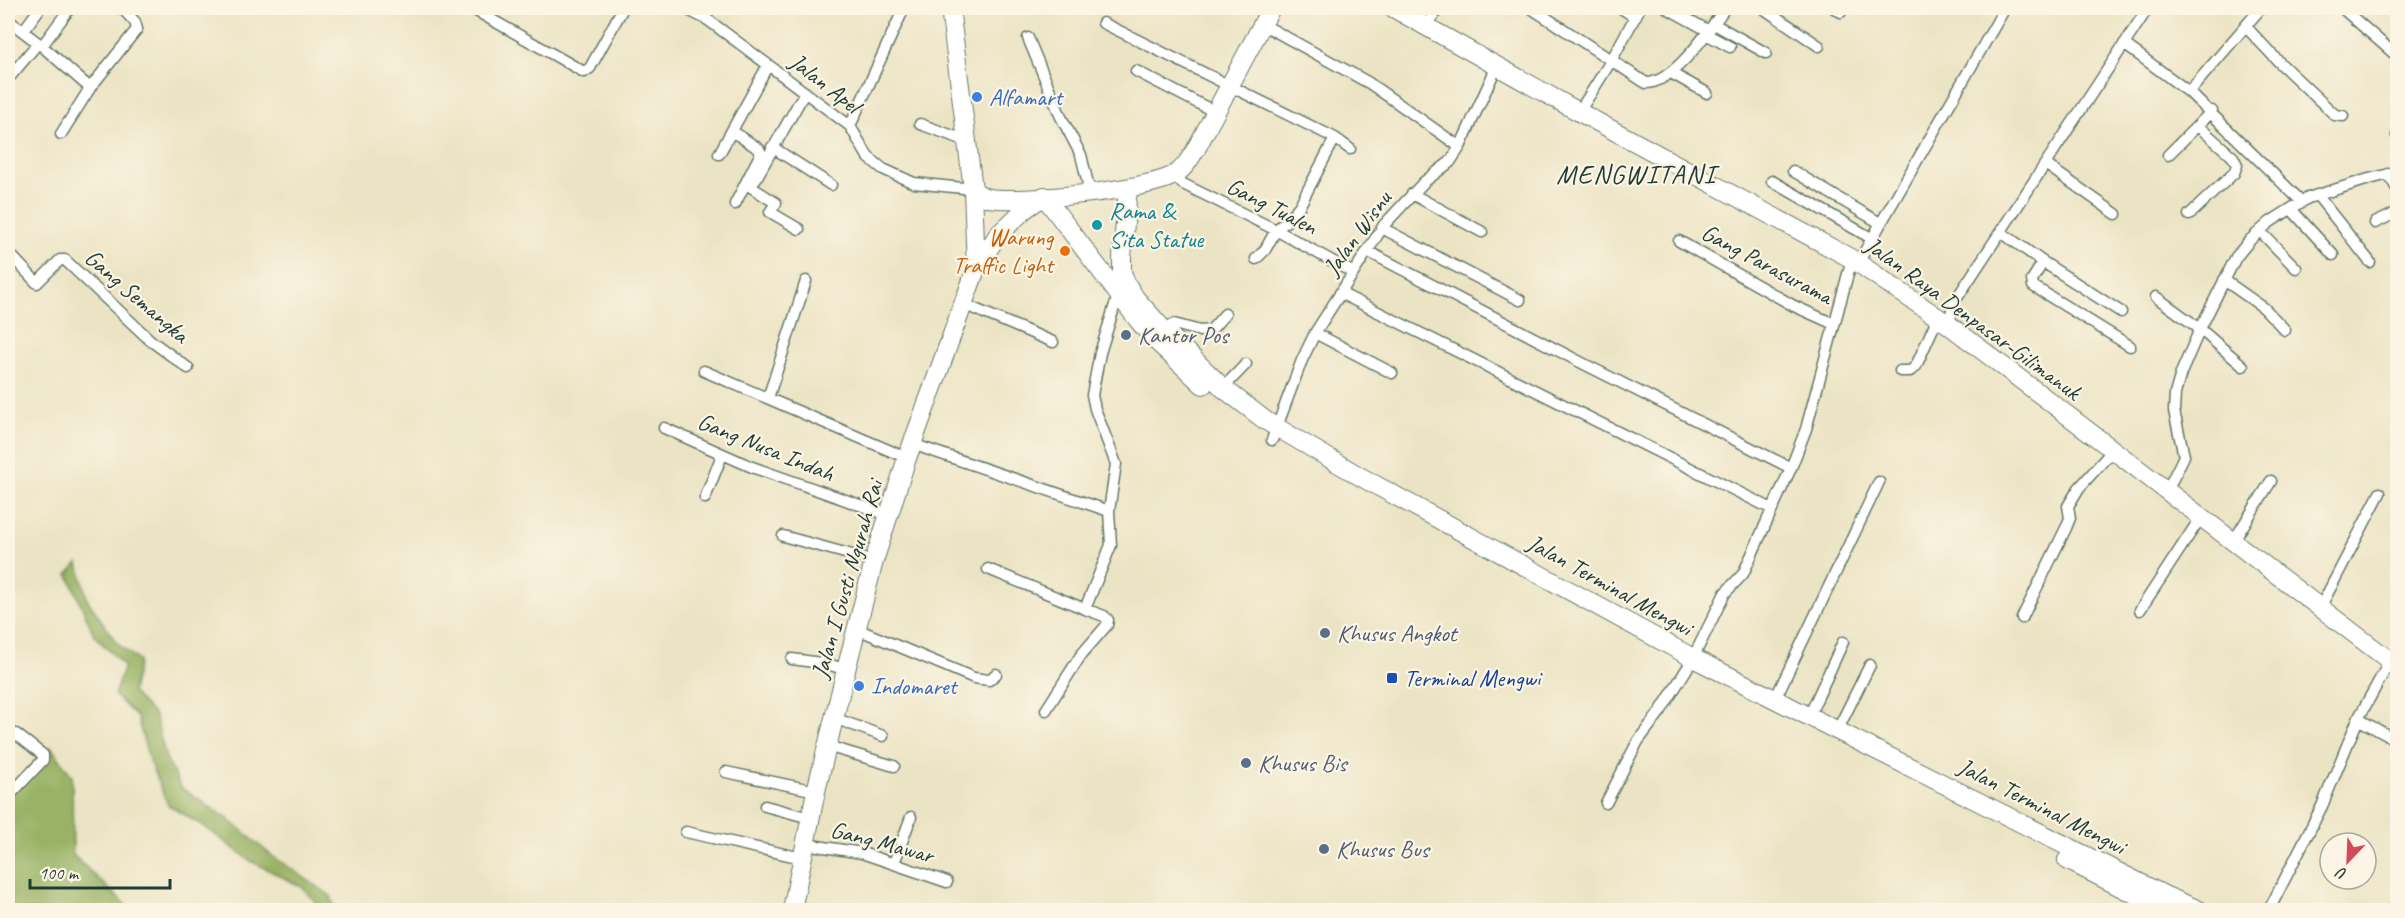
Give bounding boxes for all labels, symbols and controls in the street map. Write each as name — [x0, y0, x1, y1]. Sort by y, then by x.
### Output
street label: Jalan Apel — [783, 46, 869, 122]
place label: Alfamart — [989, 82, 1064, 112]
marker: Alfamart — [970, 90, 984, 104]
district label: MENGWITANI — [1556, 157, 1720, 191]
street label: Gang Tualen — [1222, 170, 1323, 242]
street label: Jalan Wisnu — [1316, 183, 1399, 282]
place label: Rama & Sita Statue — [1109, 196, 1205, 254]
street label: Gang Parasurama — [1696, 217, 1839, 312]
marker: Rama & Sita Statue — [1090, 218, 1104, 232]
place label: Warung Traffic Light — [953, 222, 1055, 280]
street label: Jalan Raya Denpasar-Gilimanuk — [1859, 229, 2088, 408]
street label: Gang Semangka — [79, 242, 197, 350]
marker: Warung Traffic Light — [1058, 244, 1072, 258]
place label: Kantor Pos — [1138, 320, 1231, 350]
marker: Kantor Pos — [1119, 328, 1133, 342]
street label: Gang Nusa Indah — [693, 406, 840, 488]
street label: Jalan I Gusti Ngurah Rai — [804, 474, 890, 682]
street label: Jalan Terminal Mengwi — [1522, 527, 1700, 644]
place label: Khusus Angkot — [1337, 618, 1459, 648]
marker: Khusus Angkot — [1318, 626, 1332, 640]
place label: Terminal Mengwi — [1404, 663, 1543, 693]
place label: Indomaret — [871, 671, 959, 701]
marker: Terminal Mengwi — [1385, 671, 1399, 685]
marker: Indomaret — [852, 679, 866, 693]
place label: Khusus Bis — [1258, 748, 1349, 778]
street label: Jalan Terminal Mengwi — [1952, 750, 2133, 862]
marker: Khusus Bis — [1239, 756, 1253, 770]
street label: Gang Mawar — [827, 814, 939, 871]
north arrow — [2318, 831, 2378, 891]
place label: Khusus Bus — [1336, 834, 1432, 864]
marker: Khusus Bus — [1317, 842, 1331, 856]
scale bar — [30, 852, 170, 890]
text: 100 m — [39, 862, 80, 884]
text: U — [2332, 862, 2350, 885]

